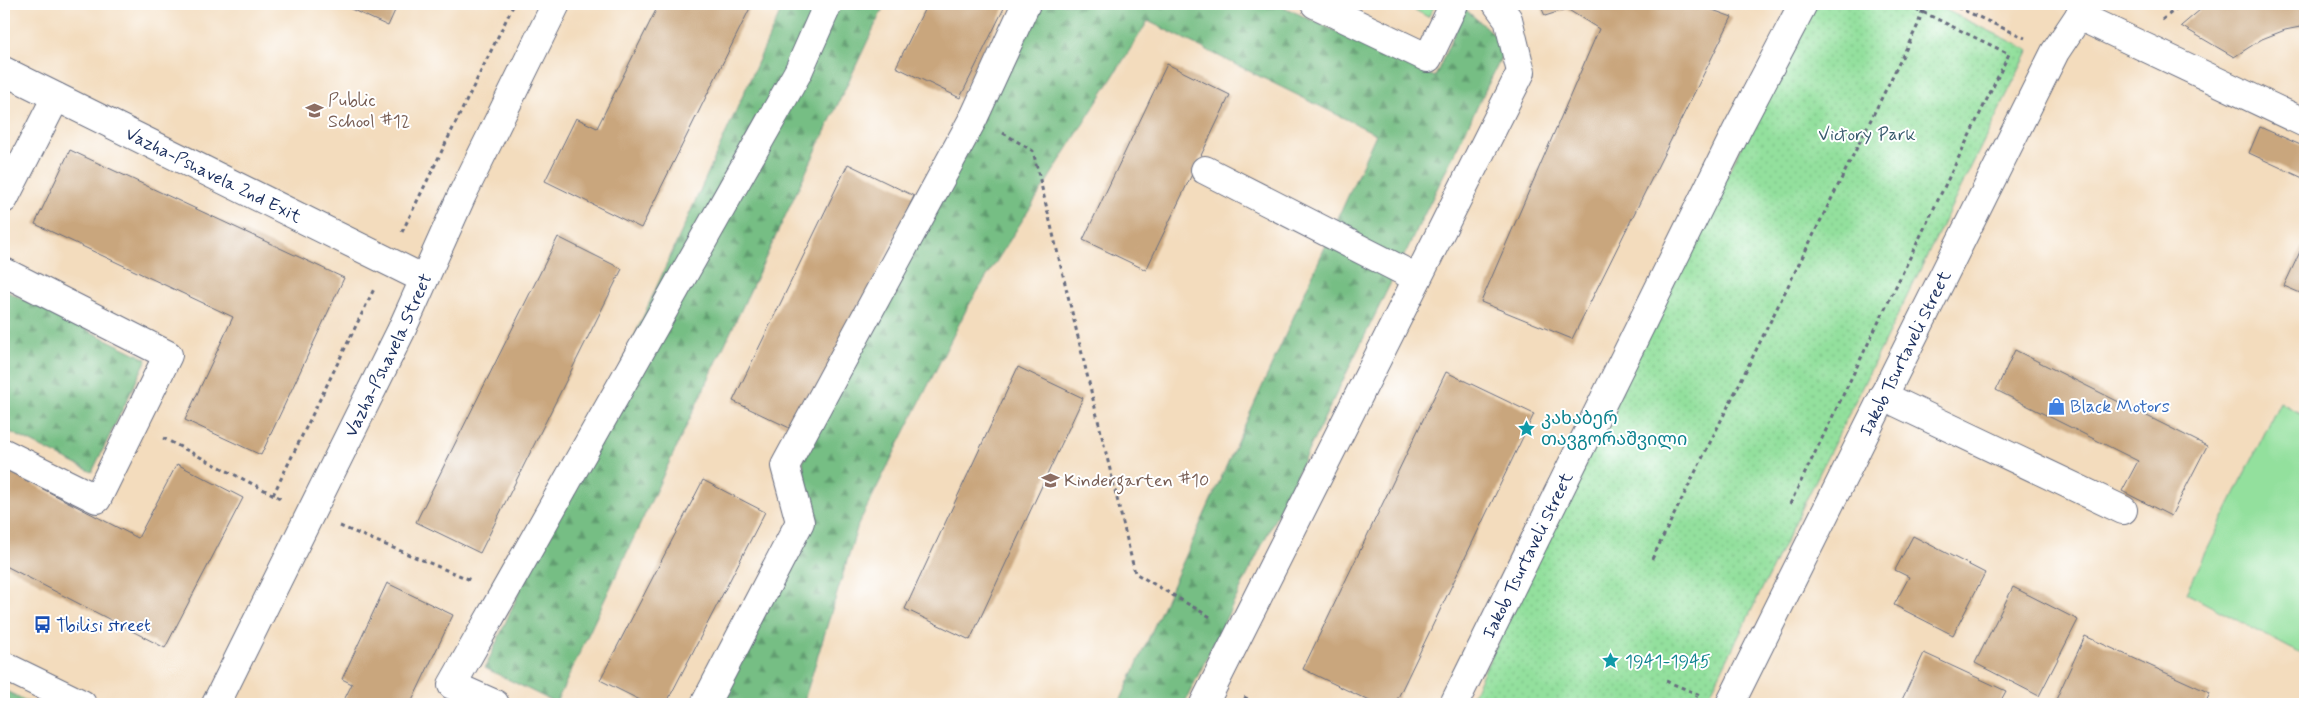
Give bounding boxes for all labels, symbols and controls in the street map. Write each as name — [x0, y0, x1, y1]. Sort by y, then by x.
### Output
place label: Public School #12 — [328, 89, 410, 134]
school or university icon: Public School #12 — [304, 100, 324, 120]
street label: Vazha-Pshavela 2nd Exit — [121, 122, 306, 230]
park label: Victory Park — [1818, 123, 1916, 147]
street label: Iakob Tsurtaveli Street — [1854, 266, 1957, 440]
street label: Vazha-Pshavela Street — [339, 270, 438, 441]
place label: Black Motors — [2070, 395, 2170, 419]
shop icon: Black Motors — [2046, 396, 2066, 416]
place label: კახაბერ თავგორაშვილი — [1541, 407, 1687, 452]
place icon: კახაბერ თავგორაშვილი — [1517, 418, 1537, 438]
street label: Iakob Tsurtaveli Street — [1477, 468, 1580, 643]
place label: Kindergarten #10 — [1064, 469, 1209, 495]
school or university icon: Kindergarten #10 — [1040, 470, 1060, 490]
place label: Tbilisi street — [56, 614, 151, 638]
bus stop icon: Tbilisi street — [32, 615, 52, 635]
place label: 1941-1945 — [1625, 650, 1711, 674]
place icon: 1941-1945 — [1601, 651, 1621, 671]

